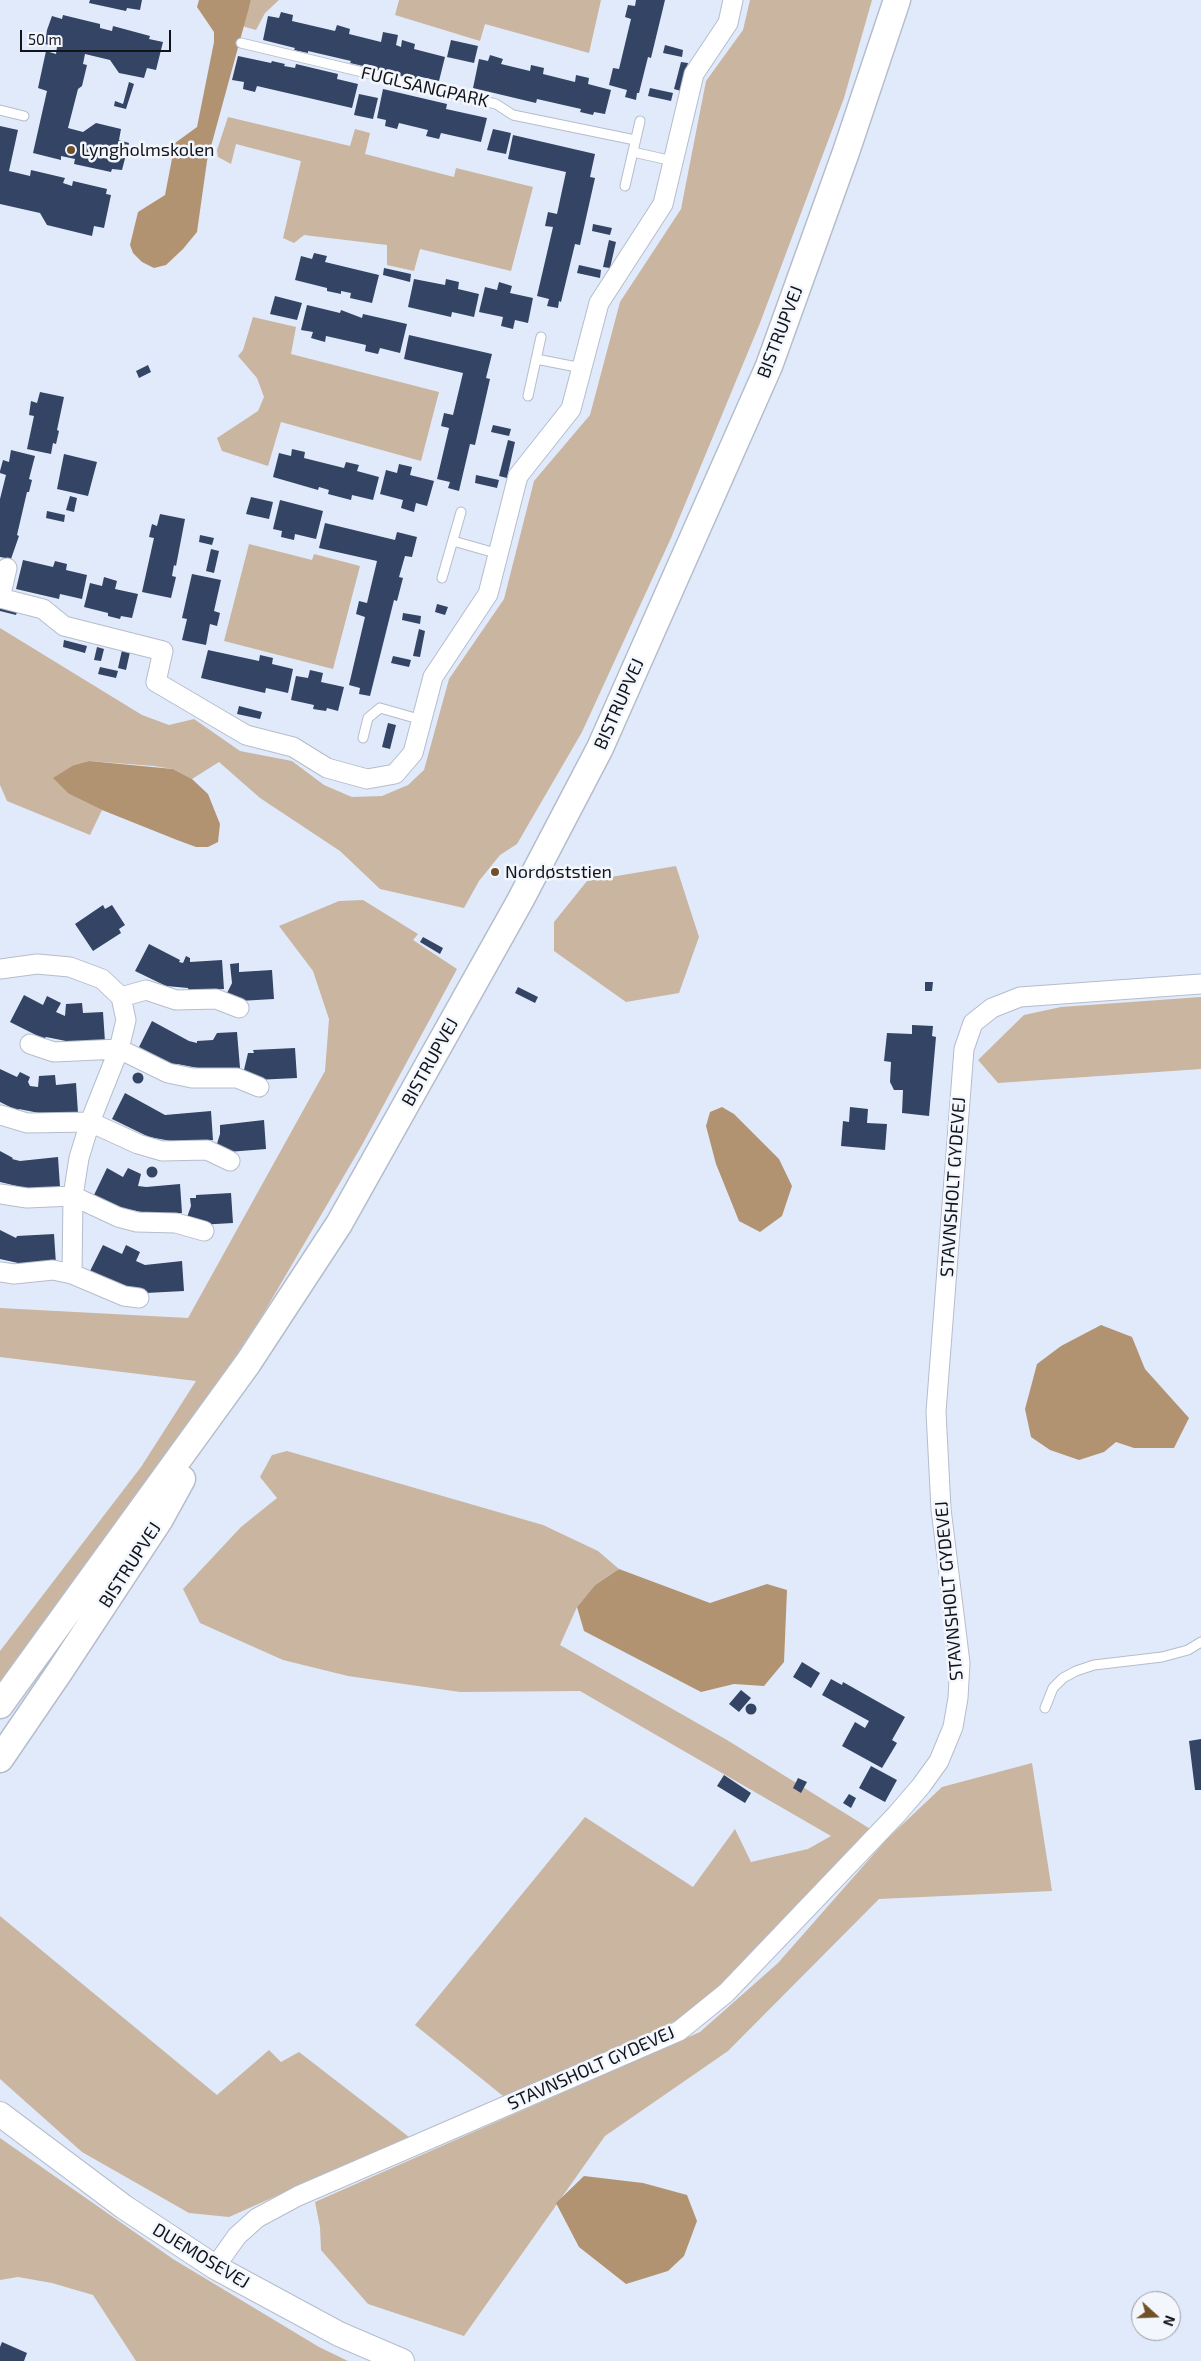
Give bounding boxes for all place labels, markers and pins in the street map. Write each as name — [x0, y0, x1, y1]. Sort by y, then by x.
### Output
place label: Lyngholmskolen — [81, 139, 215, 161]
marker: Lyngholmskolen — [65, 144, 77, 156]
place label: Nordøststien — [505, 861, 612, 883]
marker: Nordøststien — [489, 866, 501, 878]

